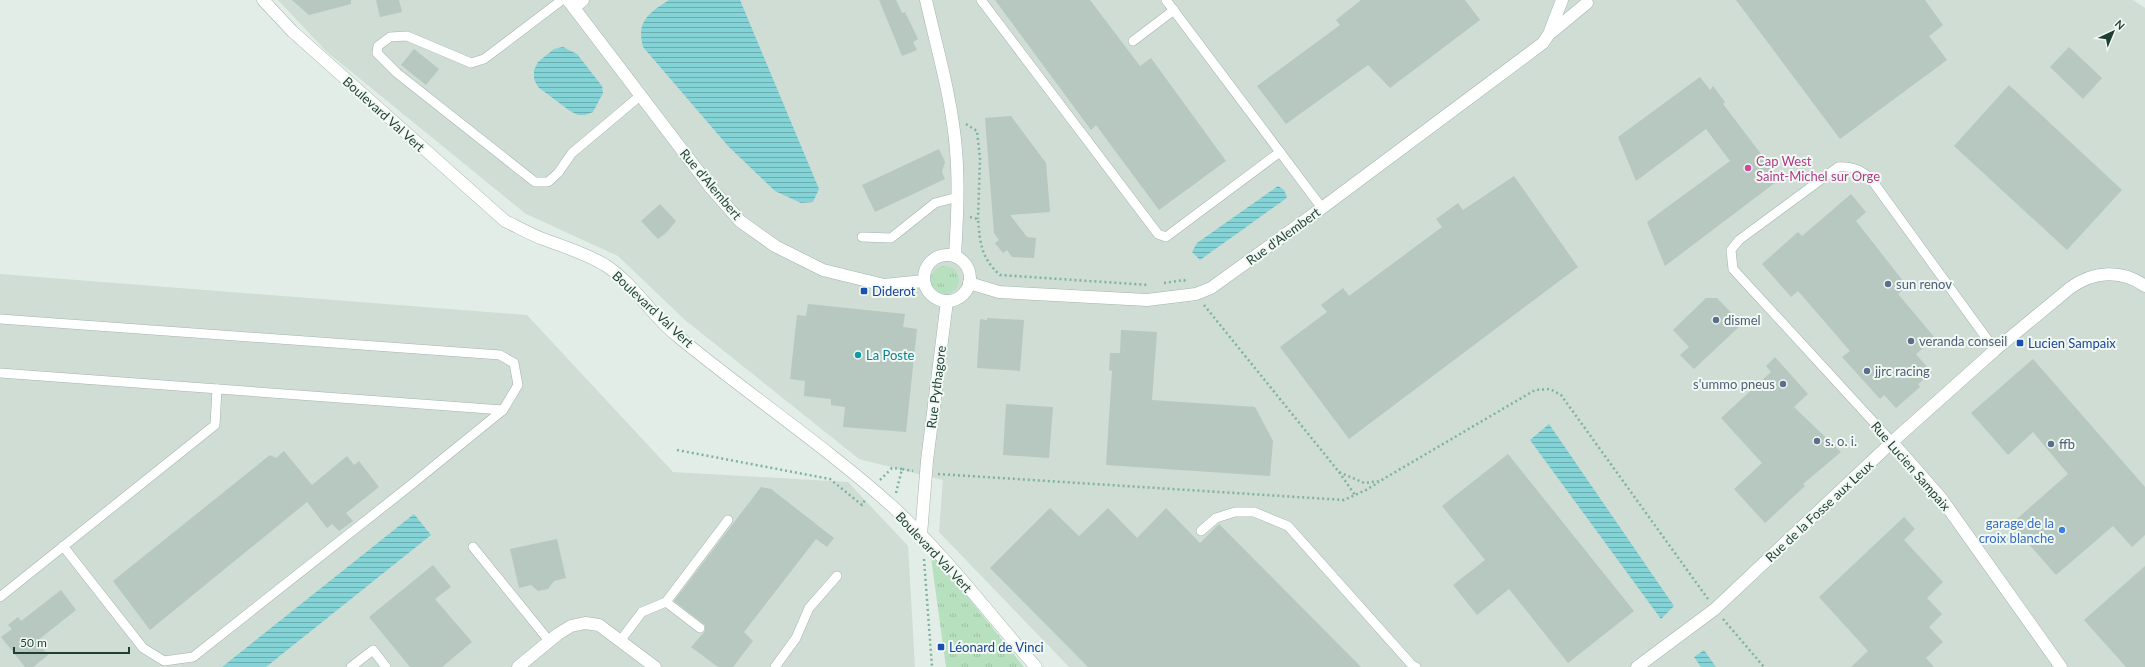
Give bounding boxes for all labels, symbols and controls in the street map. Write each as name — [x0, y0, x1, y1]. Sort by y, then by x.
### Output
north arrow — [2093, 12, 2133, 52]
text: N — [2113, 17, 2128, 32]
street label: Boulevard Val Vert — [340, 73, 428, 155]
street label: Rue d'Alembert — [677, 145, 745, 223]
place label: Cap West Saint-Michel sur Orge — [1756, 153, 1880, 184]
marker: Cap West Saint-Michel sur Orge — [1743, 163, 1753, 173]
street label: Rue d'Alembert — [1243, 204, 1323, 268]
street label: Boulevard Val Vert — [609, 267, 697, 351]
place label: sun renov — [1896, 276, 1952, 292]
marker: sun renov — [1883, 279, 1893, 289]
place label: Diderot — [872, 283, 916, 299]
marker: Diderot — [859, 286, 869, 296]
place label: dismel — [1724, 312, 1761, 328]
marker: dismel — [1711, 315, 1721, 325]
place label: veranda conseil — [1919, 333, 2007, 349]
place label: Lucien Sampaix — [2028, 335, 2116, 351]
marker: veranda conseil — [1906, 336, 1916, 346]
marker: Lucien Sampaix — [2015, 338, 2025, 348]
street label: Rue Pythagore — [923, 344, 949, 429]
place label: La Poste — [866, 347, 915, 363]
marker: La Poste — [853, 350, 863, 360]
place label: jjrc racing — [1874, 363, 1930, 379]
marker: jjrc racing — [1862, 366, 1872, 376]
place label: s'ummo pneus — [1693, 376, 1775, 392]
marker: s'ummo pneus — [1778, 379, 1788, 389]
street label: Rue Lucien Sampaix — [1868, 418, 1954, 514]
place label: s. o. i. — [1825, 433, 1857, 449]
marker: s. o. i. — [1812, 436, 1822, 446]
place label: ffb — [2059, 436, 2075, 452]
marker: ffb — [2046, 439, 2056, 449]
street label: Rue de la Fosse aux Leux — [1762, 457, 1877, 565]
street label: Boulevard Val Vert — [892, 508, 976, 596]
place label: garage de la croix blanche — [1979, 515, 2054, 546]
marker: garage de la croix blanche — [2057, 525, 2067, 535]
scale bar — [14, 629, 129, 655]
text: 50 m — [20, 635, 47, 650]
place label: Léonard de Vinci — [949, 639, 1044, 655]
marker: Léonard de Vinci — [936, 642, 946, 652]

